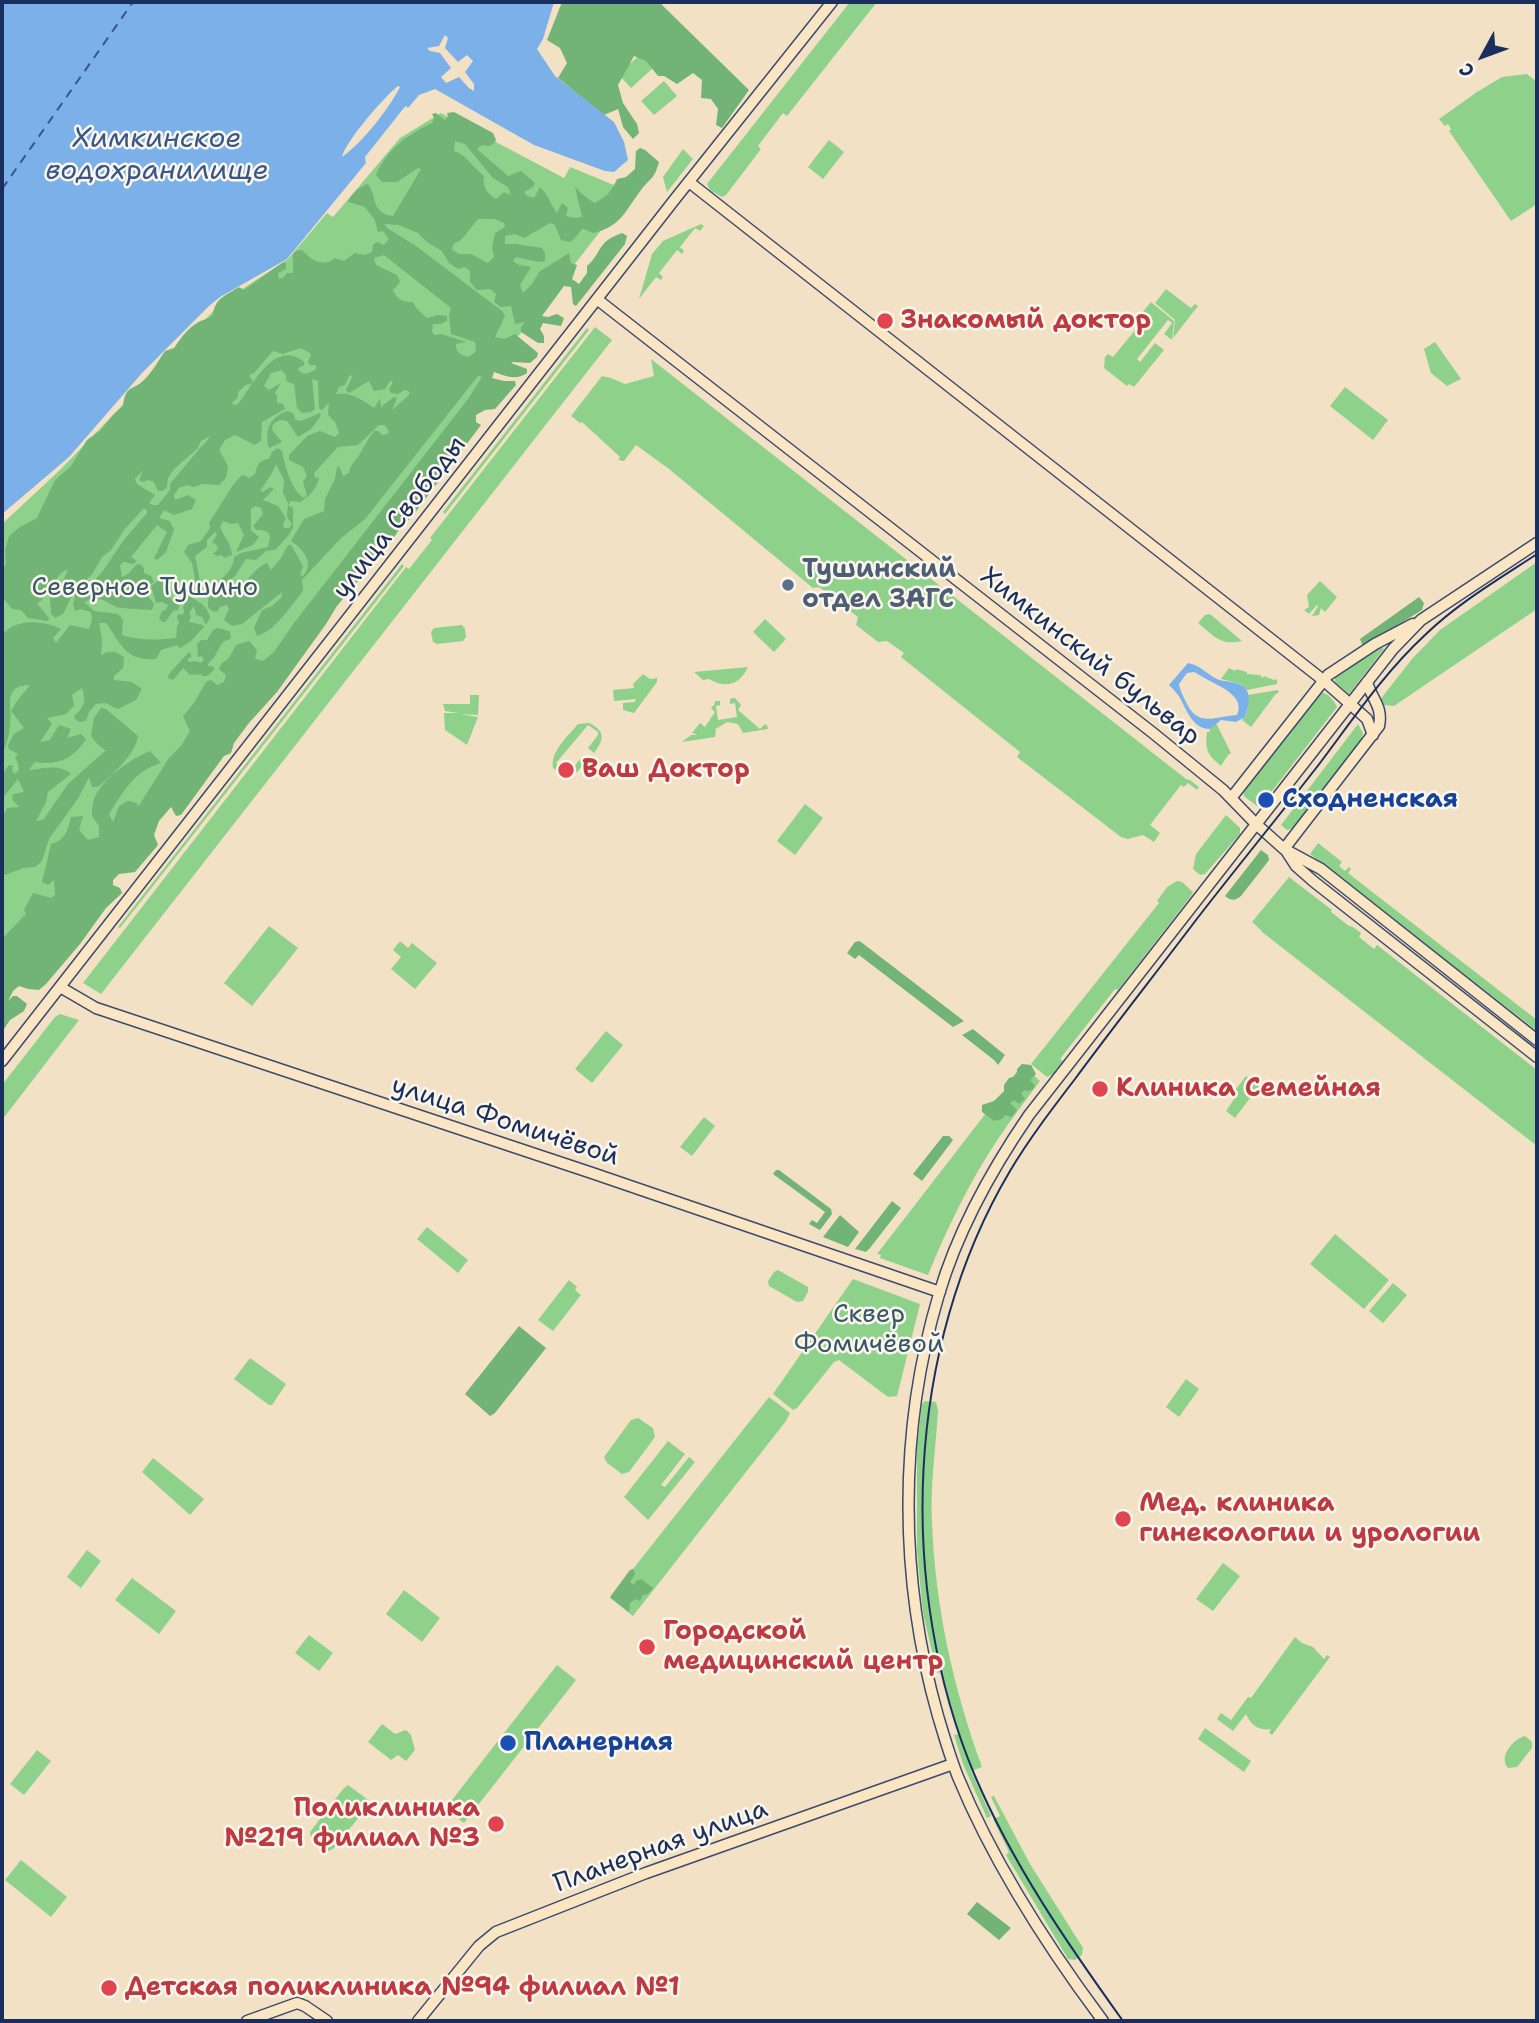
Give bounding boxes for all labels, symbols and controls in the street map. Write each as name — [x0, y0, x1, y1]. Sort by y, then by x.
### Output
north arrow — [1448, 21, 1518, 91]
text: С — [1454, 58, 1480, 83]
water label: Химкинское водохранилище — [45, 123, 269, 189]
place label: Знакомый доктор — [901, 305, 1151, 337]
marker: Знакомый доктор — [875, 311, 895, 331]
street label: улица Свободы — [327, 430, 473, 606]
place label: Тушинский отдел ЗАГС — [802, 554, 956, 616]
street label: Химкинский бульвар — [974, 561, 1206, 753]
park label: Северное Тушино — [32, 572, 258, 604]
marker: Тушинский отдел ЗАГС — [780, 577, 796, 593]
place label: Ваш Доктор — [582, 754, 750, 786]
marker: Ваш Доктор — [556, 760, 576, 780]
place label: Сходненская — [1282, 784, 1458, 816]
marker: Сходненская — [1256, 790, 1276, 810]
street label: улица Фомичёвой — [387, 1071, 623, 1173]
place label: Клиника Семейная — [1116, 1073, 1381, 1105]
marker: Клиника Семейная — [1090, 1079, 1110, 1099]
park label: Сквер Фомичёвой — [794, 1299, 944, 1360]
place label: Мед. клиника гинекологии и урологии — [1139, 1488, 1480, 1550]
marker: Мед. клиника гинекологии и урологии — [1113, 1509, 1133, 1529]
place label: Городской медицинский центр — [663, 1616, 943, 1678]
marker: Городской медицинский центр — [637, 1637, 657, 1657]
place label: Планерная — [524, 1727, 673, 1759]
marker: Планерная — [498, 1733, 518, 1753]
place label: Поликлиника №219 филиал №3 — [224, 1793, 480, 1854]
street label: Планерная улица — [550, 1794, 772, 1900]
marker: Поликлиника №219 филиал №3 — [486, 1814, 506, 1834]
place label: Детская поликлиника №94 филиал №1 — [125, 1972, 680, 2004]
marker: Детская поликлиника №94 филиал №1 — [99, 1978, 119, 1998]

